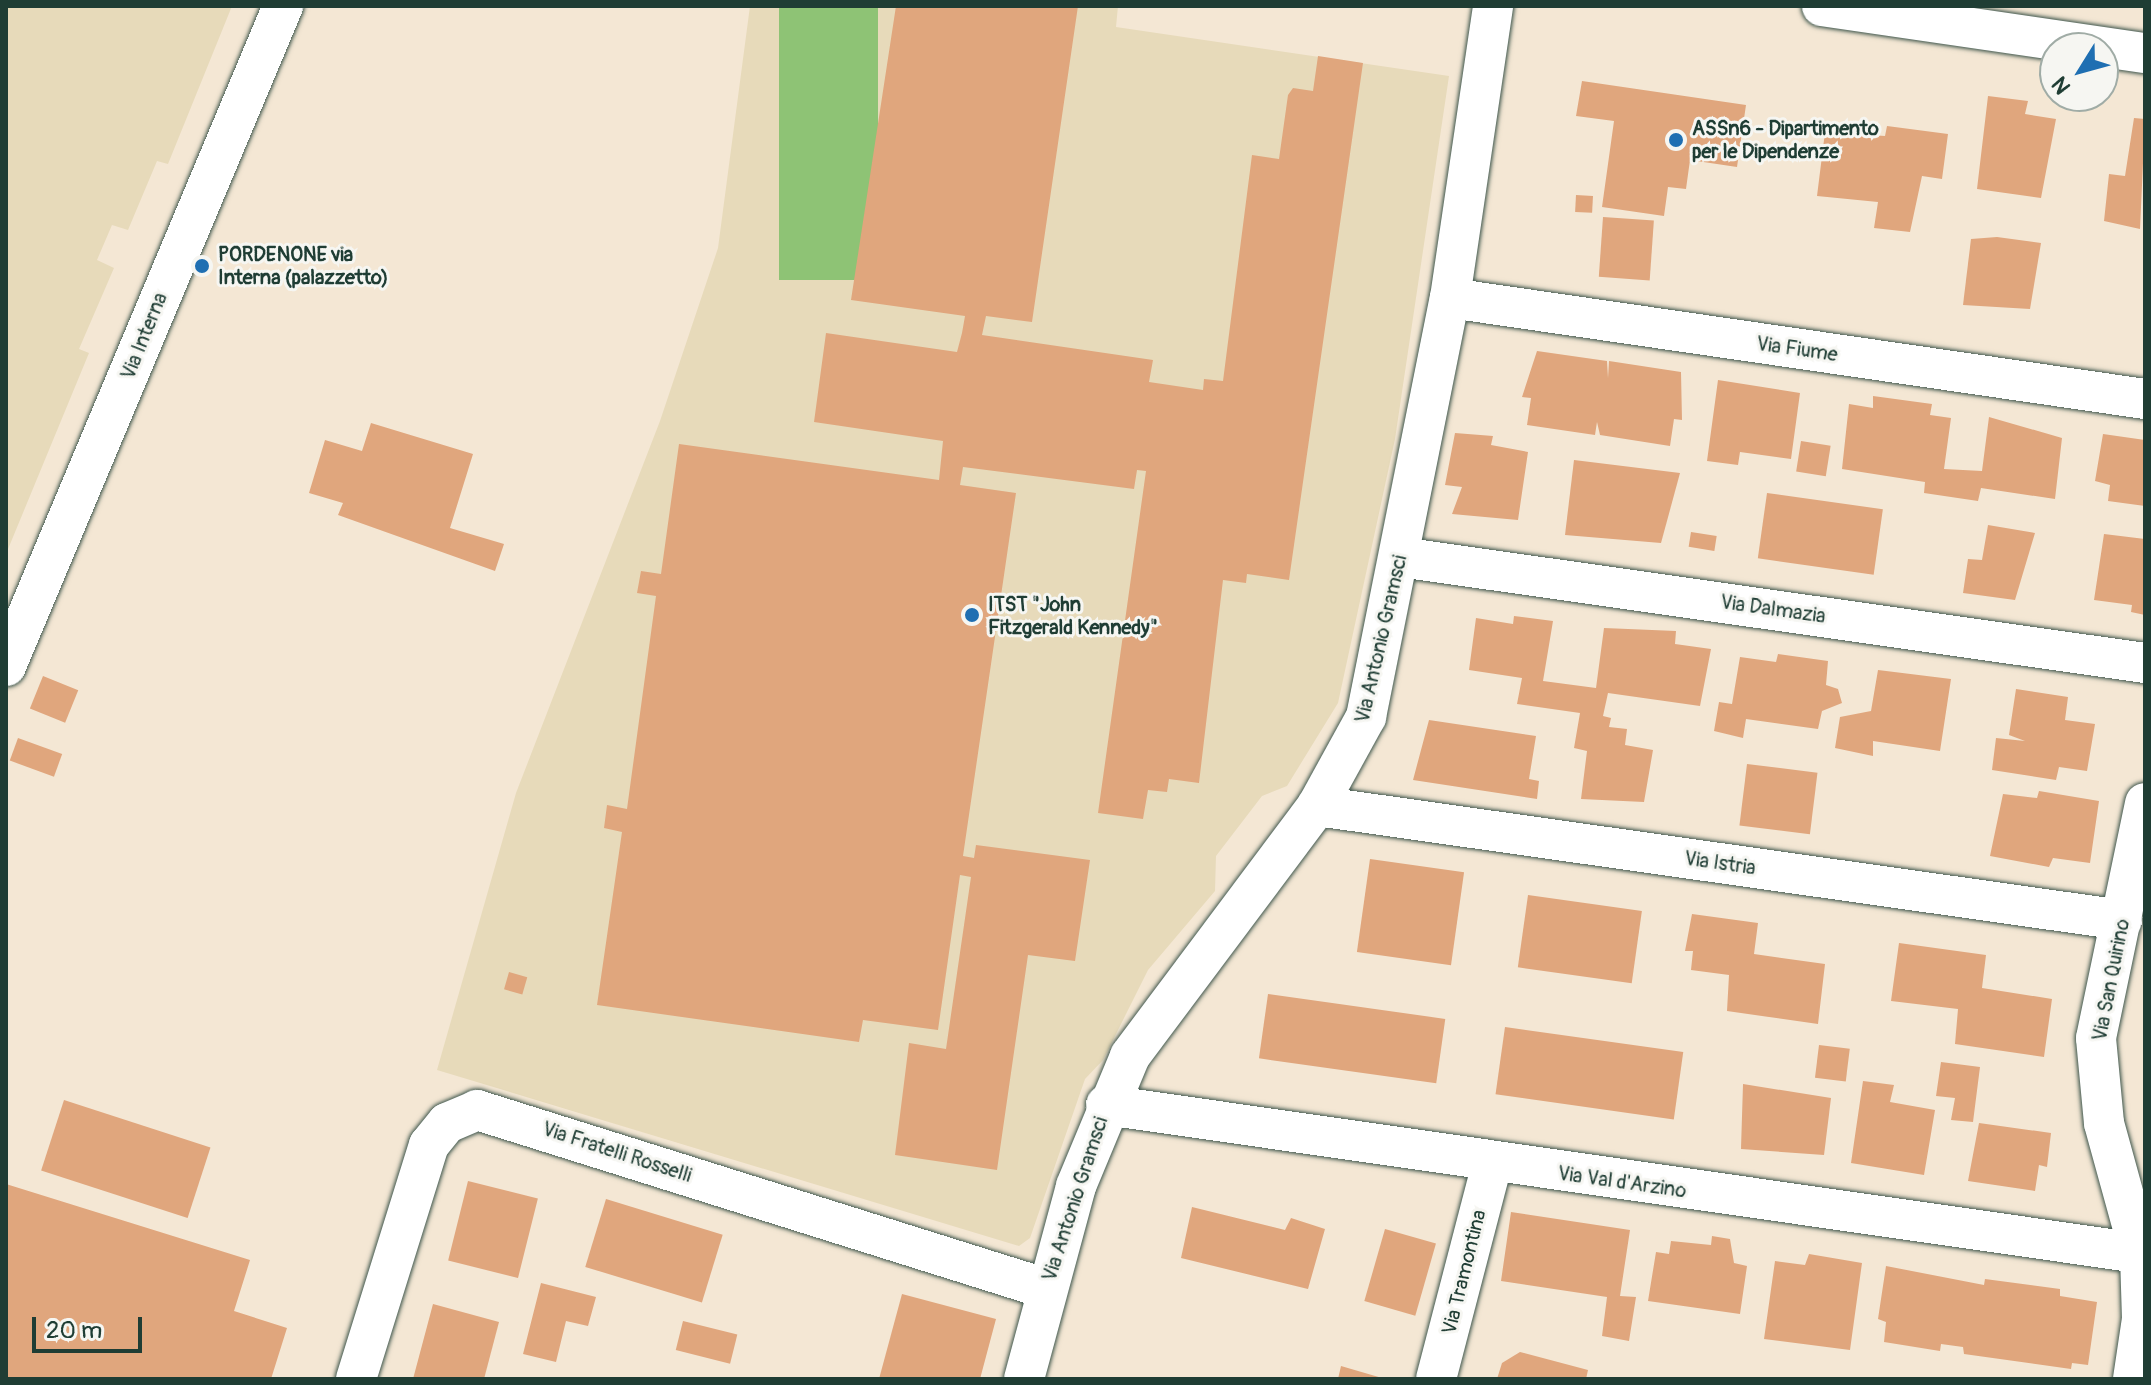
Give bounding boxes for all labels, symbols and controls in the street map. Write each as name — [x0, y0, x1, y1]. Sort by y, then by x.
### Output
north arrow — [2039, 32, 2119, 112]
text: N — [2046, 71, 2077, 100]
place label: ASSn6 - Dipartimento per le Dipendenze — [1692, 116, 1879, 163]
marker: ASSn6 - Dipartimento per le Dipendenze — [1667, 131, 1685, 149]
place label: PORDENONE via Interna (palazzetto) — [218, 242, 389, 289]
marker: PORDENONE via Interna (palazzetto) — [193, 257, 211, 275]
street label: Via Interna — [116, 289, 172, 383]
street label: Via Fiume — [1755, 331, 1839, 367]
street label: Via Antonio Gramsci — [1350, 553, 1412, 725]
street label: Via Dalmazia — [1719, 590, 1827, 628]
place label: ITST "John Fitzgerald Kennedy" — [988, 592, 1158, 639]
marker: ITST "John Fitzgerald Kennedy" — [963, 606, 981, 624]
street label: Via Istria — [1683, 846, 1757, 880]
street label: Via San Quirino — [2087, 917, 2135, 1043]
street label: Via Antonio Gramsci — [1037, 1114, 1113, 1284]
street label: Via Fratelli Rosselli — [539, 1117, 695, 1187]
street label: Via Val d'Arzino — [1556, 1161, 1688, 1203]
street label: Via Tramontina — [1437, 1207, 1491, 1337]
scale bar — [36, 1301, 146, 1351]
text: 20 m — [46, 1316, 102, 1345]

